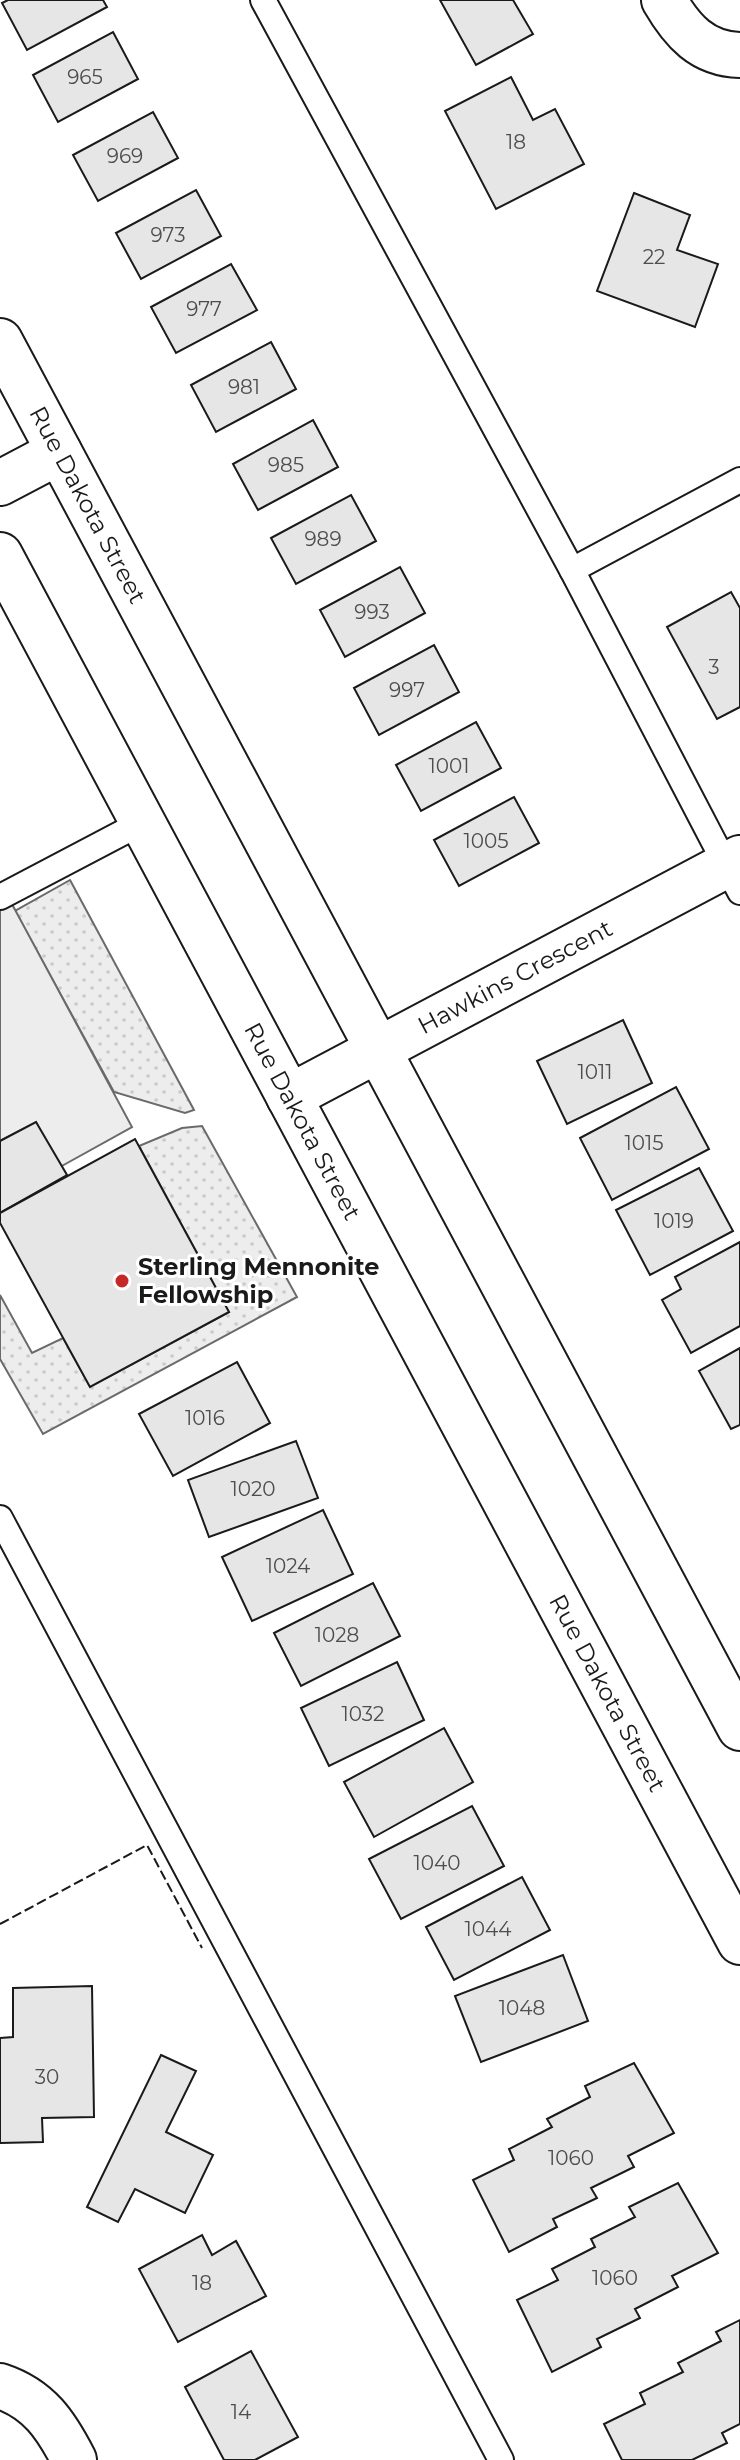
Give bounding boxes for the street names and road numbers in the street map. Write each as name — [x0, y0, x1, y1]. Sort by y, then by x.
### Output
street label: Rue Dakota Street — [24, 401, 153, 609]
street label: Hawkins Crescent — [413, 913, 617, 1040]
street label: Rue Dakota Street — [238, 1018, 367, 1225]
street label: Rue Dakota Street — [543, 1589, 672, 1797]

